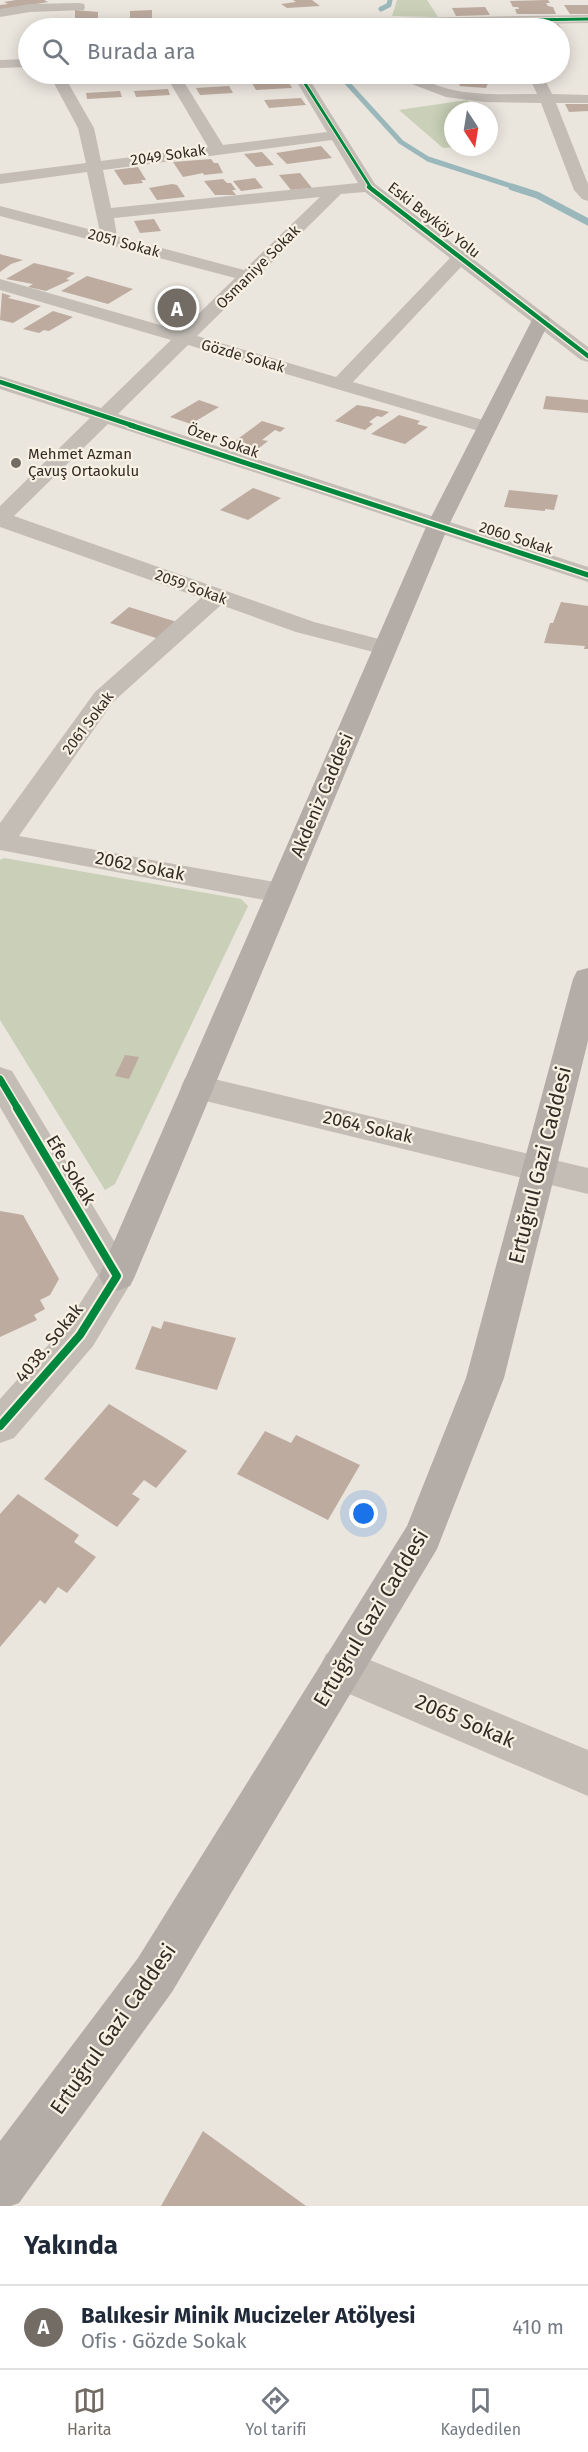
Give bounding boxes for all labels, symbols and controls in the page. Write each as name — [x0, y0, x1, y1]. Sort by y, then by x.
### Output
search box — [18, 18, 570, 84]
icon: search — [39, 35, 72, 68]
text: Burada ara — [87, 38, 195, 65]
north arrow — [444, 102, 498, 156]
street label: 2049 Sokak — [129, 141, 207, 169]
street label: Eski Beyköy Yolu — [384, 178, 484, 262]
street label: Osmaniye Sokak — [212, 221, 304, 313]
street label: 2051 Sokak — [86, 225, 162, 261]
pin: A — [158, 286, 196, 330]
street label: Gözde Sokak — [199, 336, 287, 377]
street label: Özer Sokak — [185, 420, 262, 462]
place label: Mehmet Azman Çavuş Ortaokulu — [28, 445, 139, 480]
marker: Mehmet Azman Çavuş Ortaokulu — [9, 456, 23, 470]
street label: 2060 Sokak — [477, 518, 555, 558]
street label: 2059 Sokak — [153, 566, 230, 608]
street label: 2061 Sokak — [59, 688, 118, 758]
street label: Akdeniz Caddesi — [286, 730, 358, 860]
street label: 2062 Sokak — [94, 847, 187, 886]
street label: Ertuğrul Gazi Caddesi — [503, 1064, 577, 1266]
street label: 2064 Sokak — [321, 1106, 416, 1148]
street label: Efe Sokak — [41, 1131, 101, 1210]
street label: 4038. Sokak — [10, 1298, 88, 1387]
your location — [349, 1499, 378, 1528]
street label: Ertuğrul Gazi Caddesi — [308, 1525, 434, 1711]
street label: 2065 Sokak — [411, 1688, 519, 1754]
street label: Ertuğrul Gazi Caddesi — [44, 1939, 182, 2119]
text: Yakında — [24, 2230, 118, 2261]
text: Balıkesir Minik Mucizeler Atölyesi — [81, 2302, 415, 2329]
text: A — [38, 2315, 49, 2339]
text: 410 m — [512, 2315, 564, 2339]
text: Ofis · Gözde Sokak — [81, 2329, 246, 2353]
tab: Harita — [67, 2384, 112, 2439]
tab: Yol tarifi — [245, 2384, 307, 2439]
tab: Kaydedilen — [440, 2384, 521, 2439]

